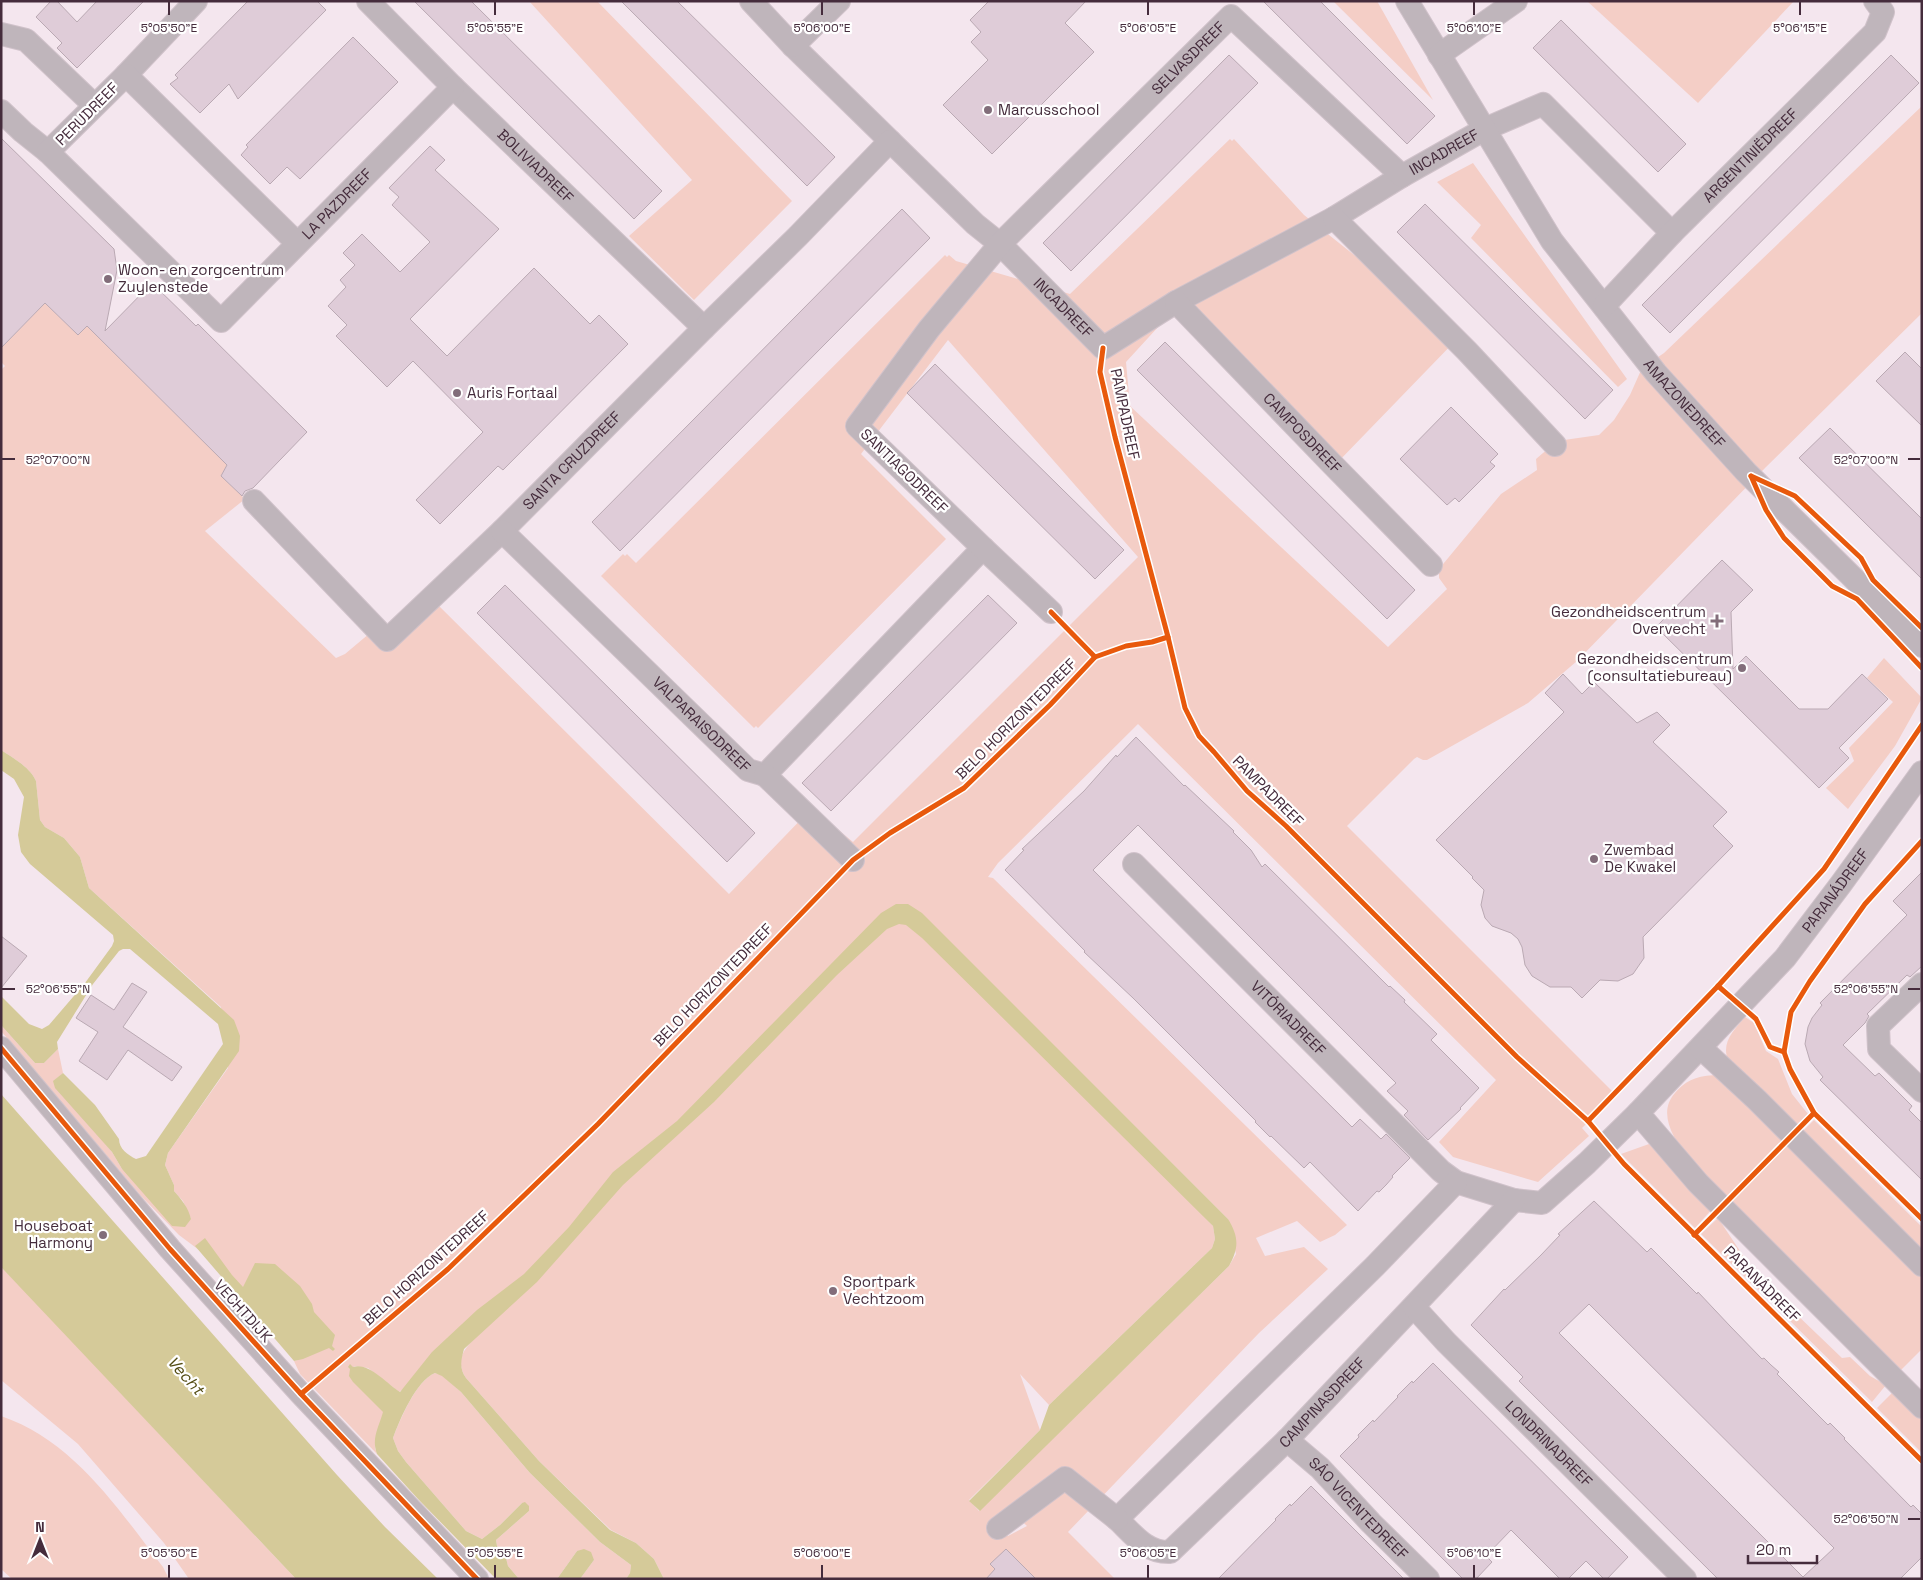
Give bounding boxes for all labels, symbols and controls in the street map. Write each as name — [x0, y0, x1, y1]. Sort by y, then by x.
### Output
street label: SELVASDREEF — [1147, 17, 1229, 98]
text: 5°05'50"E — [141, 20, 197, 36]
text: 5°05'55"E — [467, 20, 523, 36]
text: 5°06'00"E — [793, 20, 851, 36]
text: 5°06'05"E — [1120, 20, 1177, 36]
text: 5°06'10"E — [1447, 20, 1501, 36]
text: 5°06'15"E — [1773, 20, 1827, 36]
street label: PERUDREEF — [51, 78, 122, 149]
place label: Marcusschool — [998, 100, 1099, 119]
marker: Marcusschool — [982, 104, 994, 116]
street label: ARGENTINIËDREEF — [1698, 104, 1802, 206]
street label: INCADREEF — [1406, 124, 1482, 179]
street label: BOLIVIADREEF — [493, 125, 578, 207]
street label: LA PAZDREEF — [298, 164, 376, 243]
place label: Woon- en zorgcentrum Zuylenstede — [118, 260, 284, 296]
marker: Woon- en zorgcentrum Zuylenstede — [102, 273, 114, 285]
street label: INCADREEF — [1030, 273, 1097, 342]
street label: AMAZONEDREEF — [1640, 355, 1729, 452]
street label: PAMPADREEF — [1107, 367, 1144, 461]
place label: Auris Fortaal — [467, 383, 557, 402]
marker: Auris Fortaal — [451, 387, 463, 399]
street label: CAMPOSDREEF — [1259, 388, 1346, 477]
street label: SANTA CRUZDREEF — [518, 407, 625, 514]
street label: SANTIAGODREEF — [857, 424, 952, 517]
text: 52°07'00"N — [26, 452, 90, 468]
text: 52°07'00"N — [1834, 452, 1898, 468]
place label: Gezondheidscentrum Overvecht — [1551, 602, 1706, 638]
marker: Gezondheidscentrum Overvecht — [1710, 614, 1724, 628]
place label: Gezondheidscentrum (consultatiebureau) — [1577, 649, 1732, 686]
street label: BELO HORIZONTEDREEF — [951, 654, 1080, 783]
marker: Gezondheidscentrum (consultatiebureau) — [1736, 662, 1748, 674]
street label: VALPARAISODREEF — [649, 672, 755, 776]
street label: PAMPADREEF — [1229, 751, 1308, 830]
place label: Zwembad De Kwakel — [1604, 840, 1676, 876]
street label: PARANÁDREEF — [1797, 845, 1873, 936]
marker: Zwembad De Kwakel — [1588, 853, 1600, 865]
street label: BELO HORIZONTEDREEF — [649, 919, 776, 1050]
street label: VITÓRIADREEF — [1247, 976, 1330, 1059]
text: 52°06'55"N — [26, 981, 90, 997]
text: 52°06'55"N — [1834, 981, 1898, 997]
street label: BELO HORIZONTEDREEF — [359, 1206, 493, 1329]
place label: Houseboat Harmony — [14, 1216, 93, 1252]
marker: Houseboat Harmony — [97, 1229, 109, 1241]
street label: PARANÁDREEF — [1720, 1241, 1805, 1326]
place label: Sportpark Vechtzoom — [843, 1272, 924, 1308]
street label: VECHTDIJK — [210, 1275, 276, 1346]
marker: Sportpark Vechtzoom — [827, 1285, 839, 1297]
water label: Vecht — [163, 1351, 210, 1400]
street label: CAMPINASDREEF — [1275, 1353, 1369, 1452]
street label: LONDRINADREEF — [1502, 1396, 1596, 1491]
street label: SÁO VICENTEDREEF — [1305, 1453, 1412, 1563]
text: 52°06'50"N — [1834, 1511, 1898, 1527]
north arrow — [15, 1515, 65, 1565]
text: N — [35, 1518, 45, 1536]
scale bar — [1748, 1532, 1817, 1564]
text: 20 m — [1756, 1540, 1791, 1559]
text: 5°05'50"E — [141, 1545, 197, 1561]
text: 5°05'55"E — [467, 1545, 523, 1561]
text: 5°06'00"E — [793, 1545, 851, 1561]
text: 5°06'05"E — [1120, 1545, 1177, 1561]
text: 5°06'10"E — [1447, 1545, 1501, 1561]

